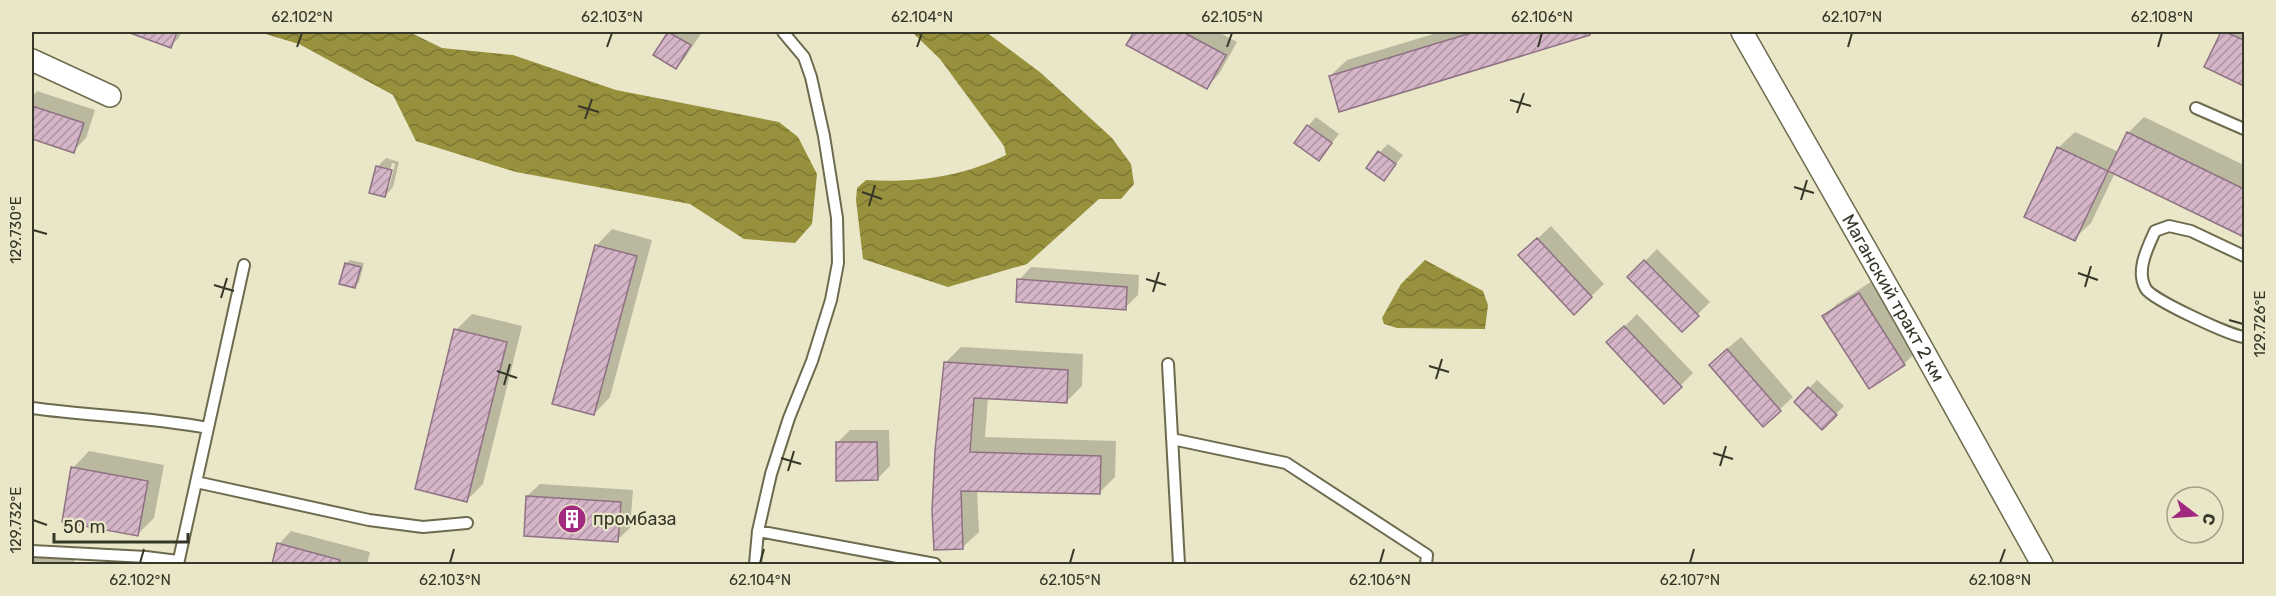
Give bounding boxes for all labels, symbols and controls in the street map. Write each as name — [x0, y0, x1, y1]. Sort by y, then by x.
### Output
text: 62.102°N — [271, 8, 333, 26]
text: 62.103°N — [581, 8, 643, 26]
text: 62.104°N — [891, 8, 953, 26]
text: 62.105°N — [1201, 8, 1263, 26]
text: 62.106°N — [1511, 8, 1573, 26]
text: 62.107°N — [1822, 8, 1882, 26]
text: 62.108°N — [2131, 8, 2193, 26]
text: 129.730°E — [7, 196, 25, 264]
street label: Маганский тракт 2 км — [1837, 210, 1949, 386]
text: 129.726°E — [2251, 291, 2269, 357]
north arrow — [2165, 485, 2225, 545]
text: 129.732°E — [7, 487, 25, 553]
building icon: промбаза — [556, 503, 588, 535]
scale bar — [54, 506, 188, 544]
place label: промбаза — [593, 508, 677, 530]
text: С — [2198, 511, 2220, 527]
text: 50 m — [63, 516, 106, 538]
text: 62.102°N — [109, 571, 171, 589]
text: 62.103°N — [419, 571, 481, 589]
text: 62.104°N — [729, 571, 791, 589]
text: 62.105°N — [1039, 571, 1101, 589]
text: 62.106°N — [1349, 571, 1411, 589]
text: 62.107°N — [1660, 571, 1720, 589]
text: 62.108°N — [1969, 571, 2031, 589]

